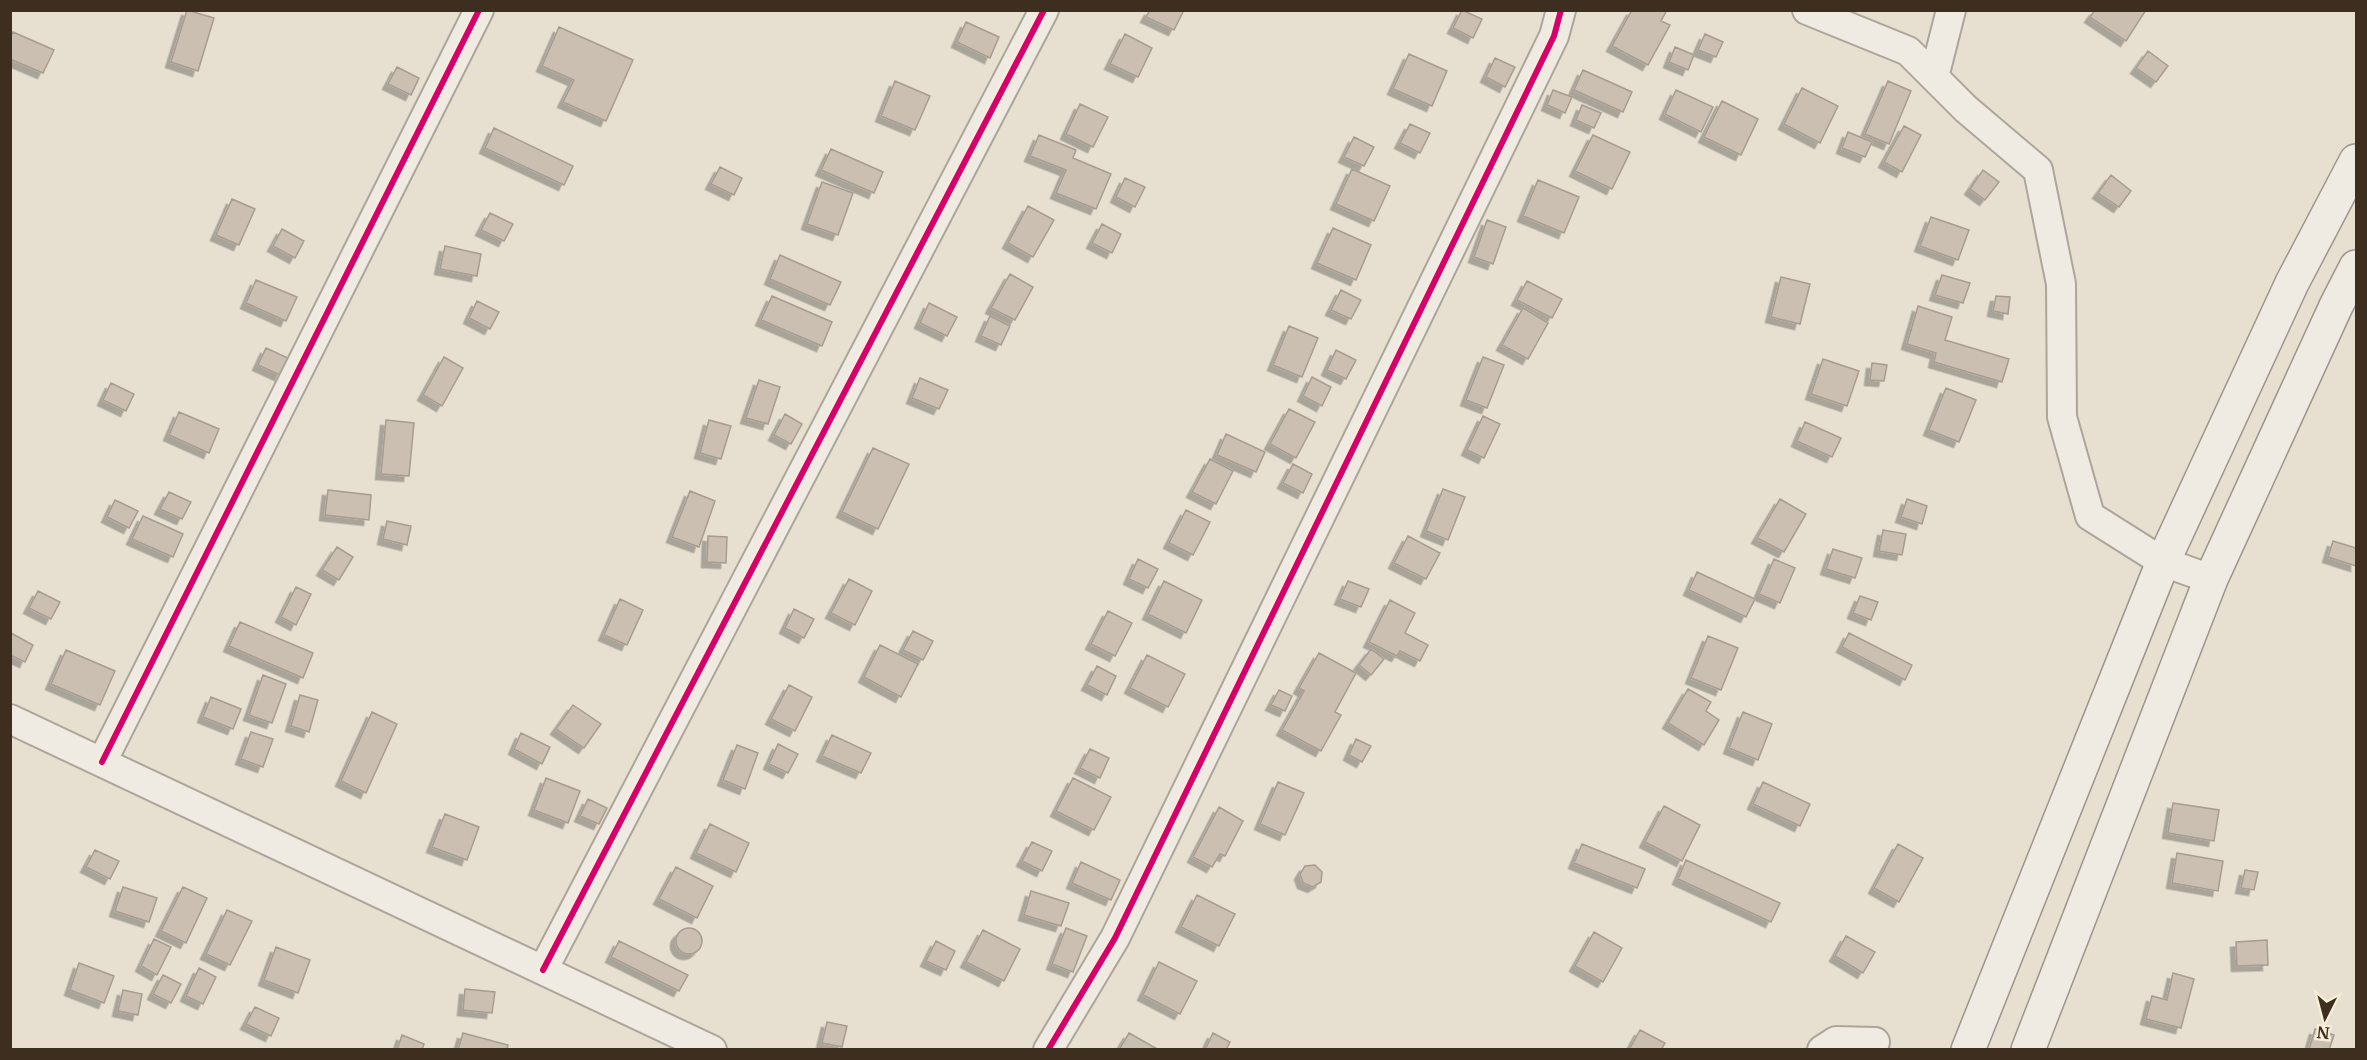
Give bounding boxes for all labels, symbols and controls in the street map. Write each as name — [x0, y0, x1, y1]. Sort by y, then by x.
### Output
north arrow — [2295, 988, 2355, 1048]
text: N — [2316, 1022, 2331, 1044]

